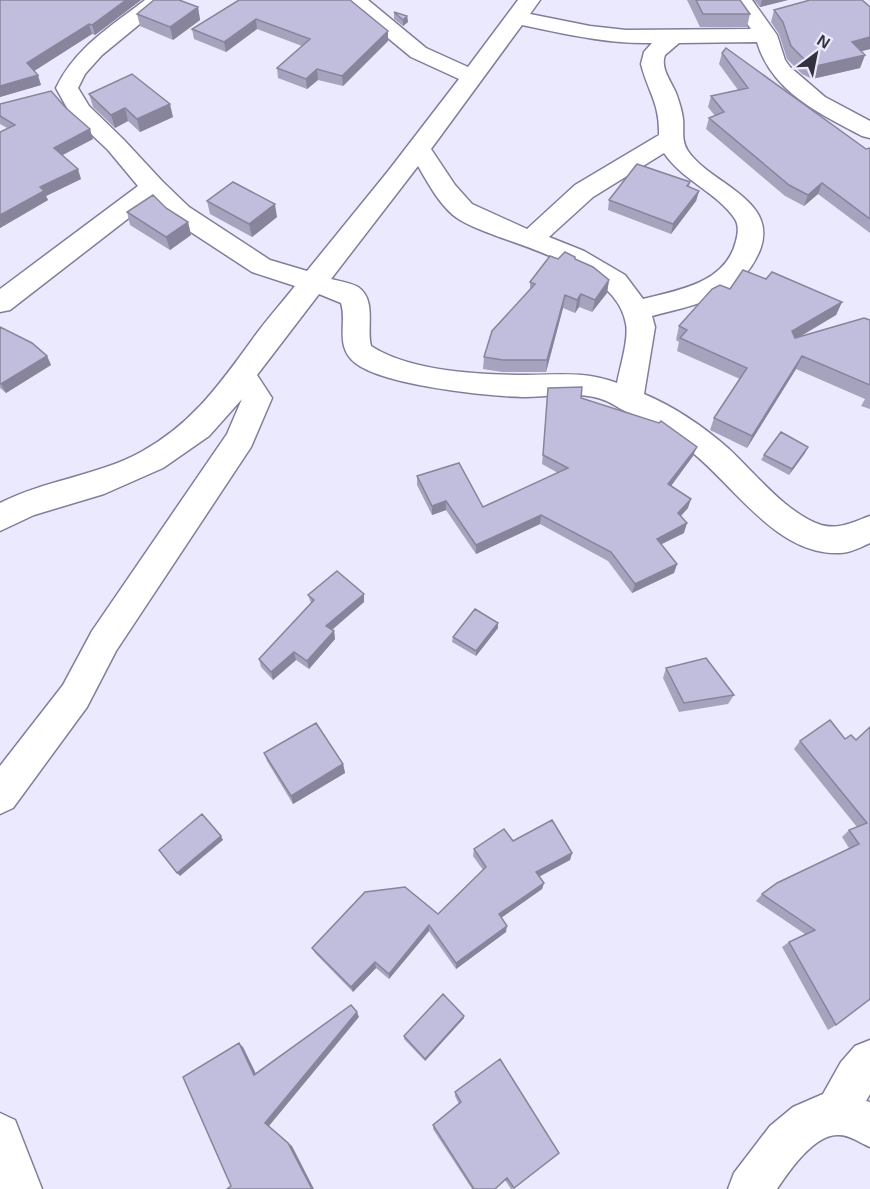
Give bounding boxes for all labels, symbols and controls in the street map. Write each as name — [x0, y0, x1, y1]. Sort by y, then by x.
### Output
north arrow — [786, 24, 846, 84]
text: N — [814, 31, 833, 52]

